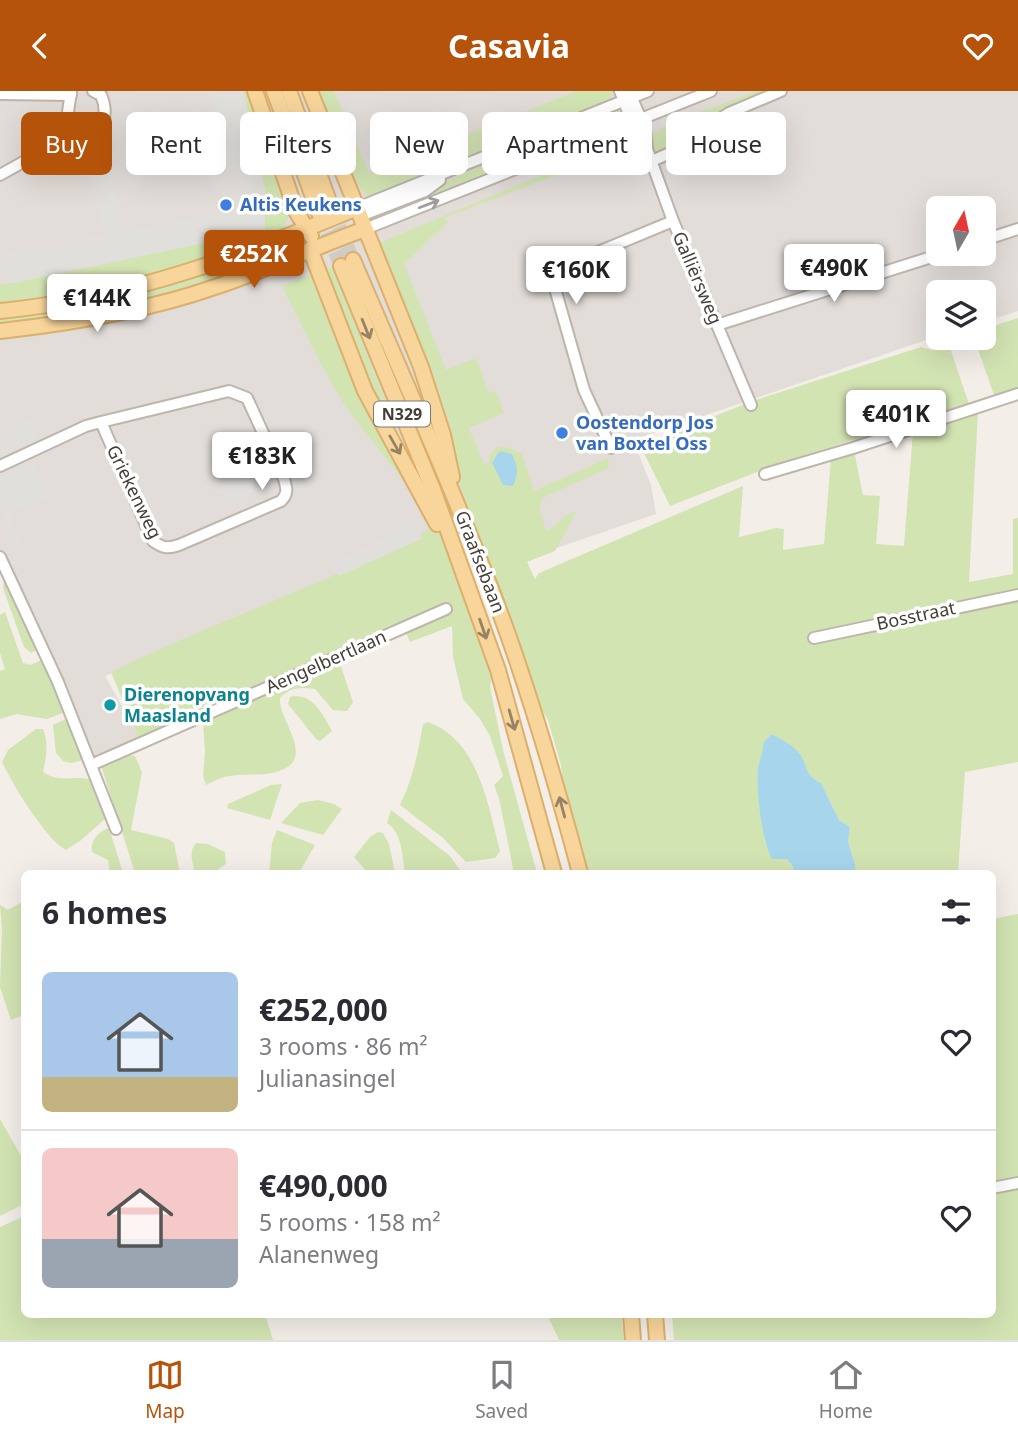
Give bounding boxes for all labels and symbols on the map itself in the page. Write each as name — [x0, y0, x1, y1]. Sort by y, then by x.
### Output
place label: Altis Keukens — [240, 192, 362, 216]
one-way arrow — [417, 196, 439, 209]
north arrow — [926, 196, 996, 266]
marker: Altis Keukens — [218, 197, 234, 213]
street label: Galliërsweg — [668, 227, 728, 328]
pin: €252K — [205, 231, 303, 290]
pin: €490K — [785, 245, 883, 304]
pin: €160K — [527, 247, 625, 306]
pin: €144K — [48, 275, 146, 334]
one-way arrow — [361, 317, 374, 339]
pin: €401K — [847, 391, 945, 450]
road number: N329 — [374, 401, 430, 427]
place label: Oostendorp Jos van Boxtel Oss — [576, 410, 714, 455]
marker: Oostendorp Jos van Boxtel Oss — [554, 425, 570, 441]
pin: €183K — [213, 433, 311, 492]
one-way arrow — [388, 434, 402, 454]
street label: Griekenweg — [102, 441, 168, 542]
street label: Graafsebaan — [450, 507, 511, 616]
street label: Bosstraat — [874, 595, 958, 635]
one-way arrow — [478, 617, 490, 639]
street label: Aengelbertlaan — [261, 624, 390, 698]
place label: Dierenopvang Maasland — [124, 682, 250, 727]
marker: Dierenopvang Maasland — [102, 697, 118, 713]
one-way arrow — [507, 708, 520, 730]
one-way arrow — [555, 796, 568, 819]

